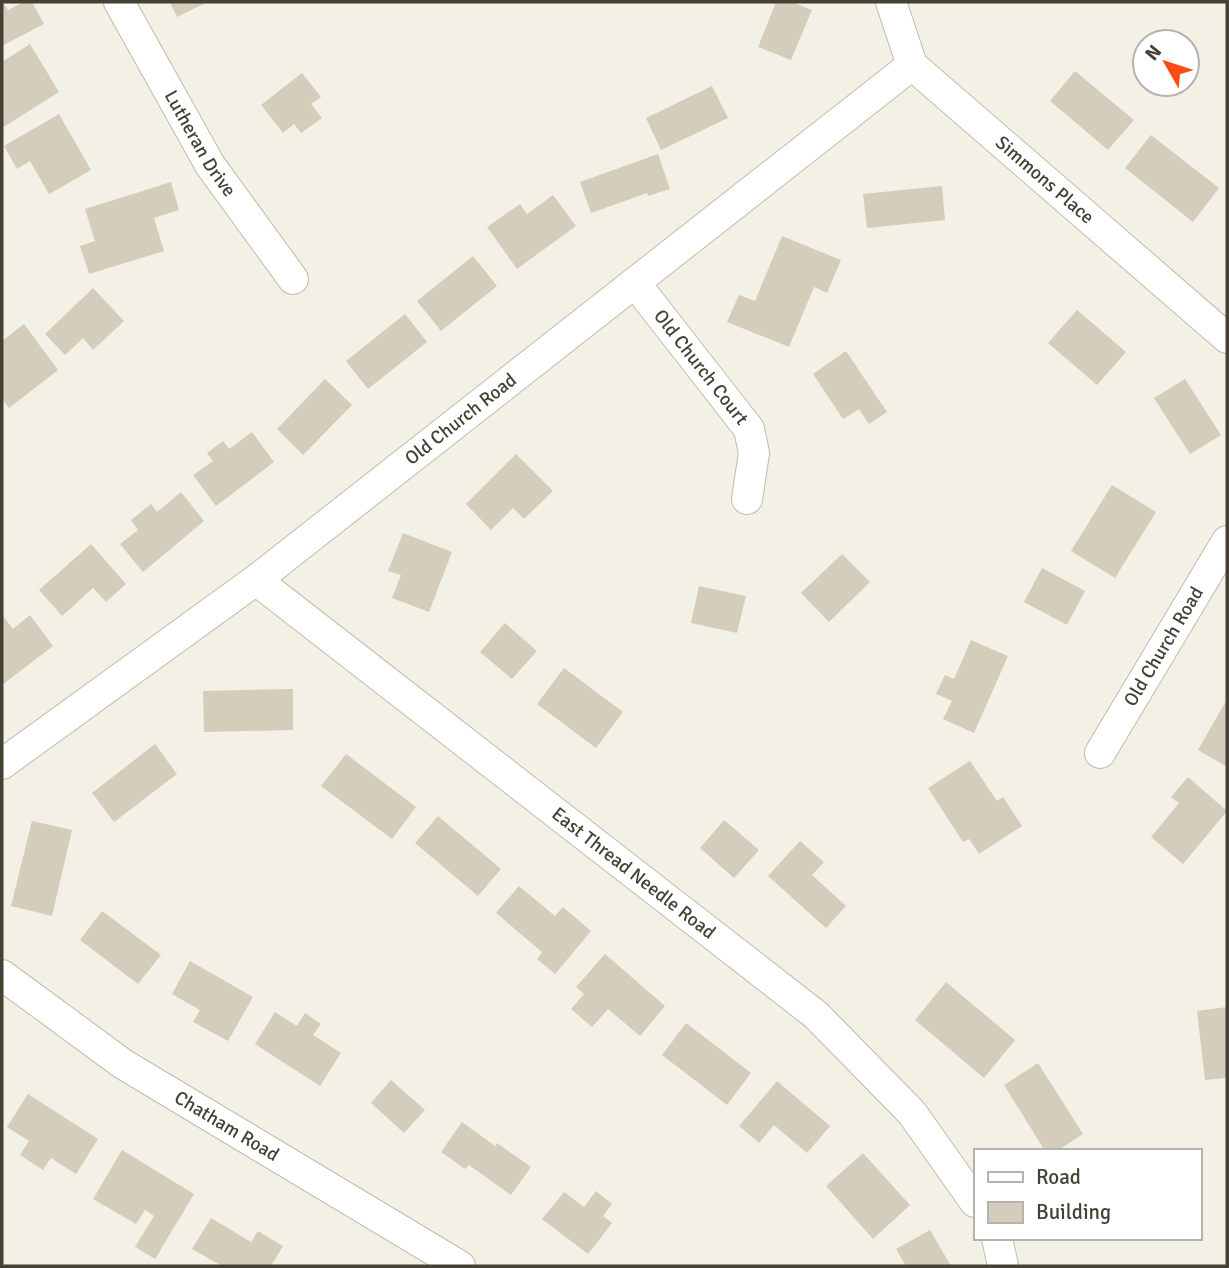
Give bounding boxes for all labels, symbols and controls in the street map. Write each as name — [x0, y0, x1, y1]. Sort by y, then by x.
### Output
north arrow — [1131, 28, 1201, 98]
text: N — [1140, 40, 1167, 66]
street label: Lutheran Drive — [159, 86, 241, 201]
street label: Simmons Place — [990, 131, 1099, 229]
street label: Old Church Court — [648, 305, 754, 430]
street label: Old Church Road — [400, 368, 521, 470]
street label: Old Church Road — [1119, 582, 1209, 711]
street label: East Thread Needle Road — [547, 802, 720, 944]
street label: Chatham Road — [170, 1085, 283, 1167]
legend — [974, 1149, 1201, 1240]
text: Road — [1036, 1164, 1081, 1190]
text: Building — [1036, 1199, 1111, 1225]

